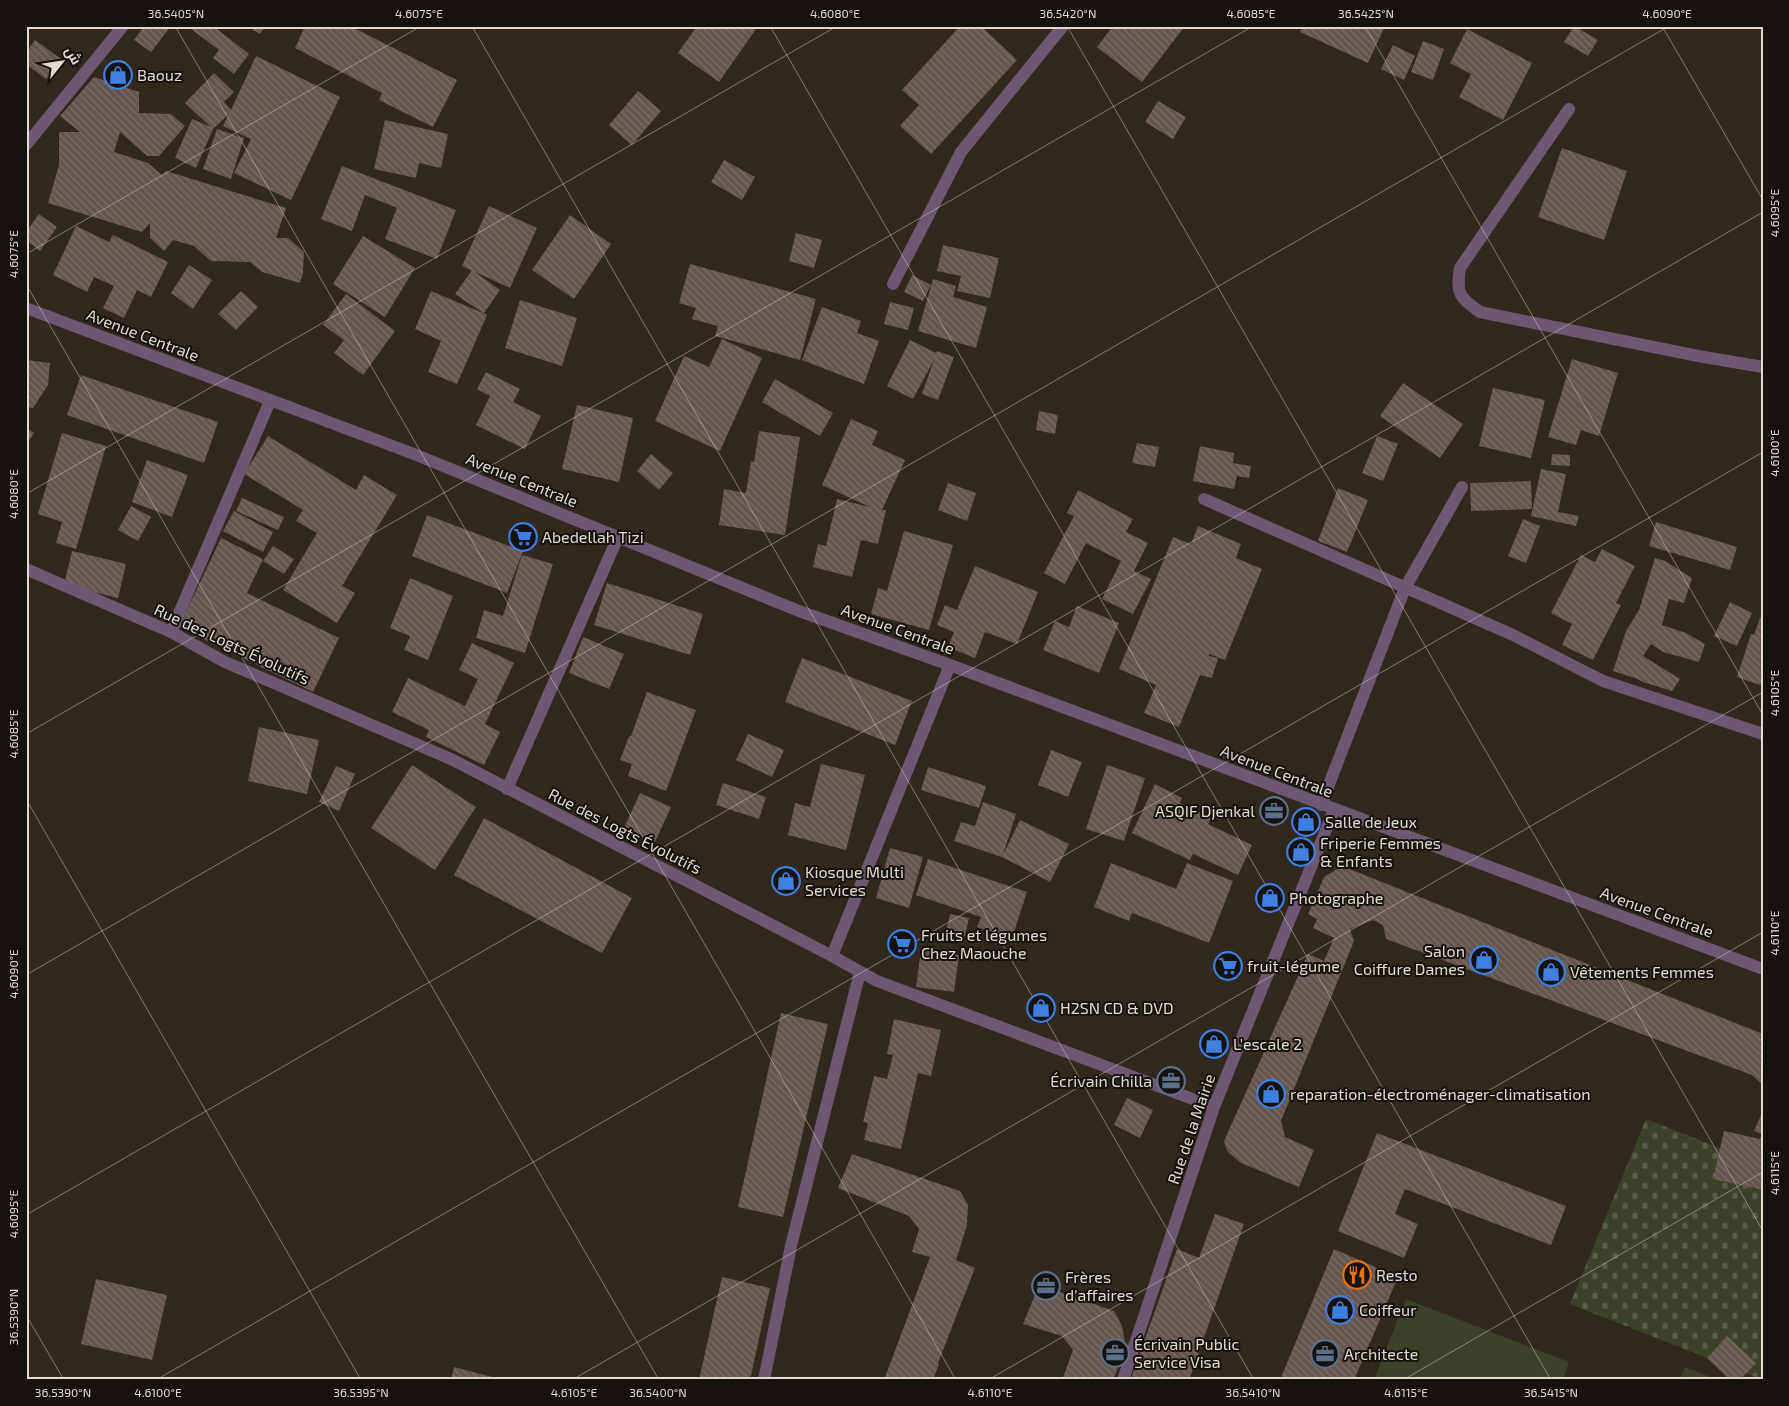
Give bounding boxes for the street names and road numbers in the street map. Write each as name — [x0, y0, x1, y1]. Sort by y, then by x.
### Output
street label: Avenue Centrale — [84, 304, 202, 365]
street label: Avenue Centrale — [464, 448, 581, 511]
street label: Rue des Logts Évolutifs — [152, 599, 313, 688]
street label: Avenue Centrale — [839, 599, 957, 658]
street label: Avenue Centrale — [1218, 740, 1336, 801]
street label: Rue des Logts Évolutifs — [546, 784, 705, 877]
street label: Avenue Centrale — [1598, 882, 1716, 941]
street label: Rue de la Mairie — [1163, 1071, 1218, 1186]

